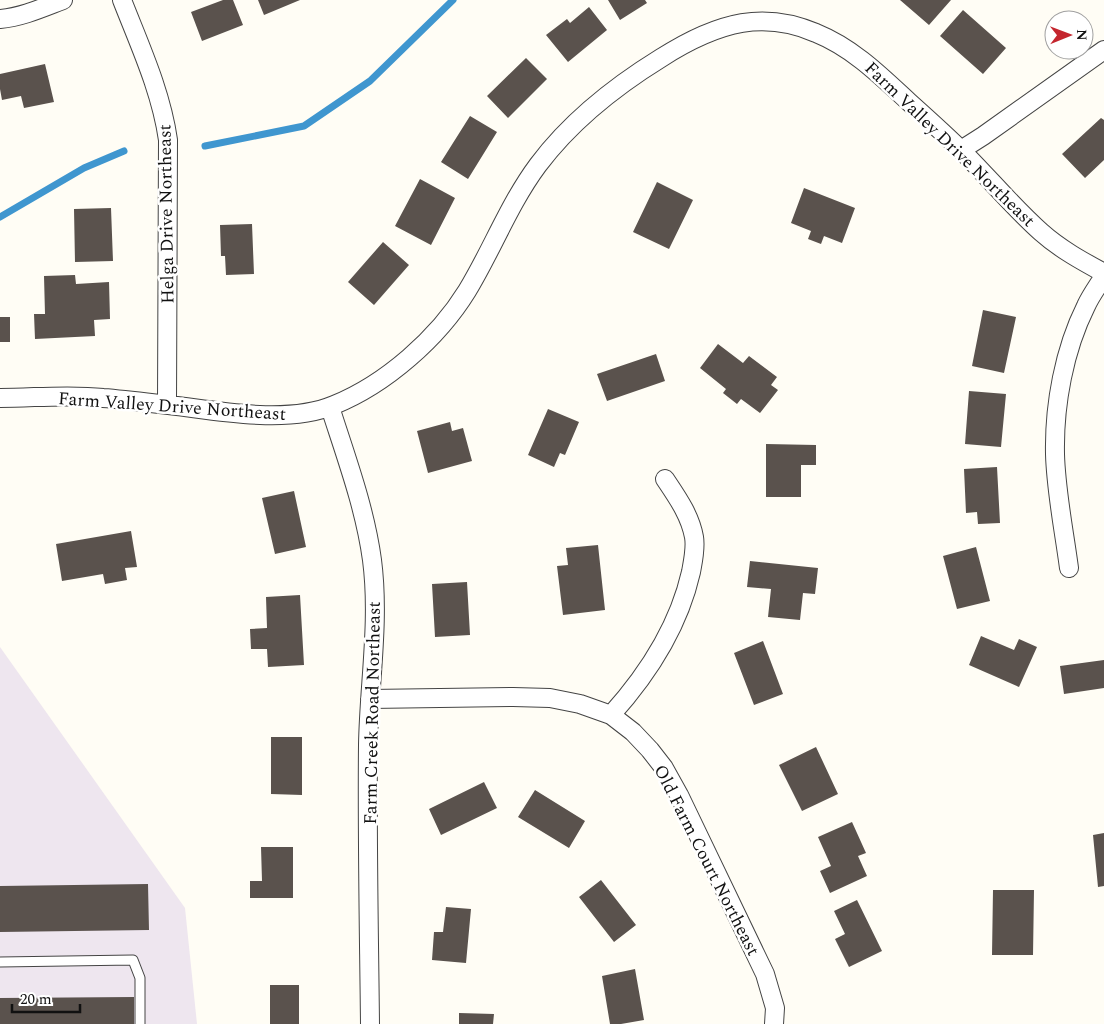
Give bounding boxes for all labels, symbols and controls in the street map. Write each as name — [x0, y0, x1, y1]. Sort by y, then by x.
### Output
north arrow — [1044, 10, 1094, 60]
text: N — [1071, 29, 1092, 41]
street label: Farm Valley Drive Northeast — [858, 55, 1041, 233]
street label: Helga Drive Northeast — [151, 124, 182, 304]
street label: Farm Valley Drive Northeast — [57, 385, 287, 428]
street label: Farm Creek Road Northeast — [357, 601, 388, 825]
street label: Old Farm Court Northeast — [646, 760, 767, 961]
scale bar — [12, 982, 80, 1014]
text: 20 m — [20, 988, 52, 1011]

